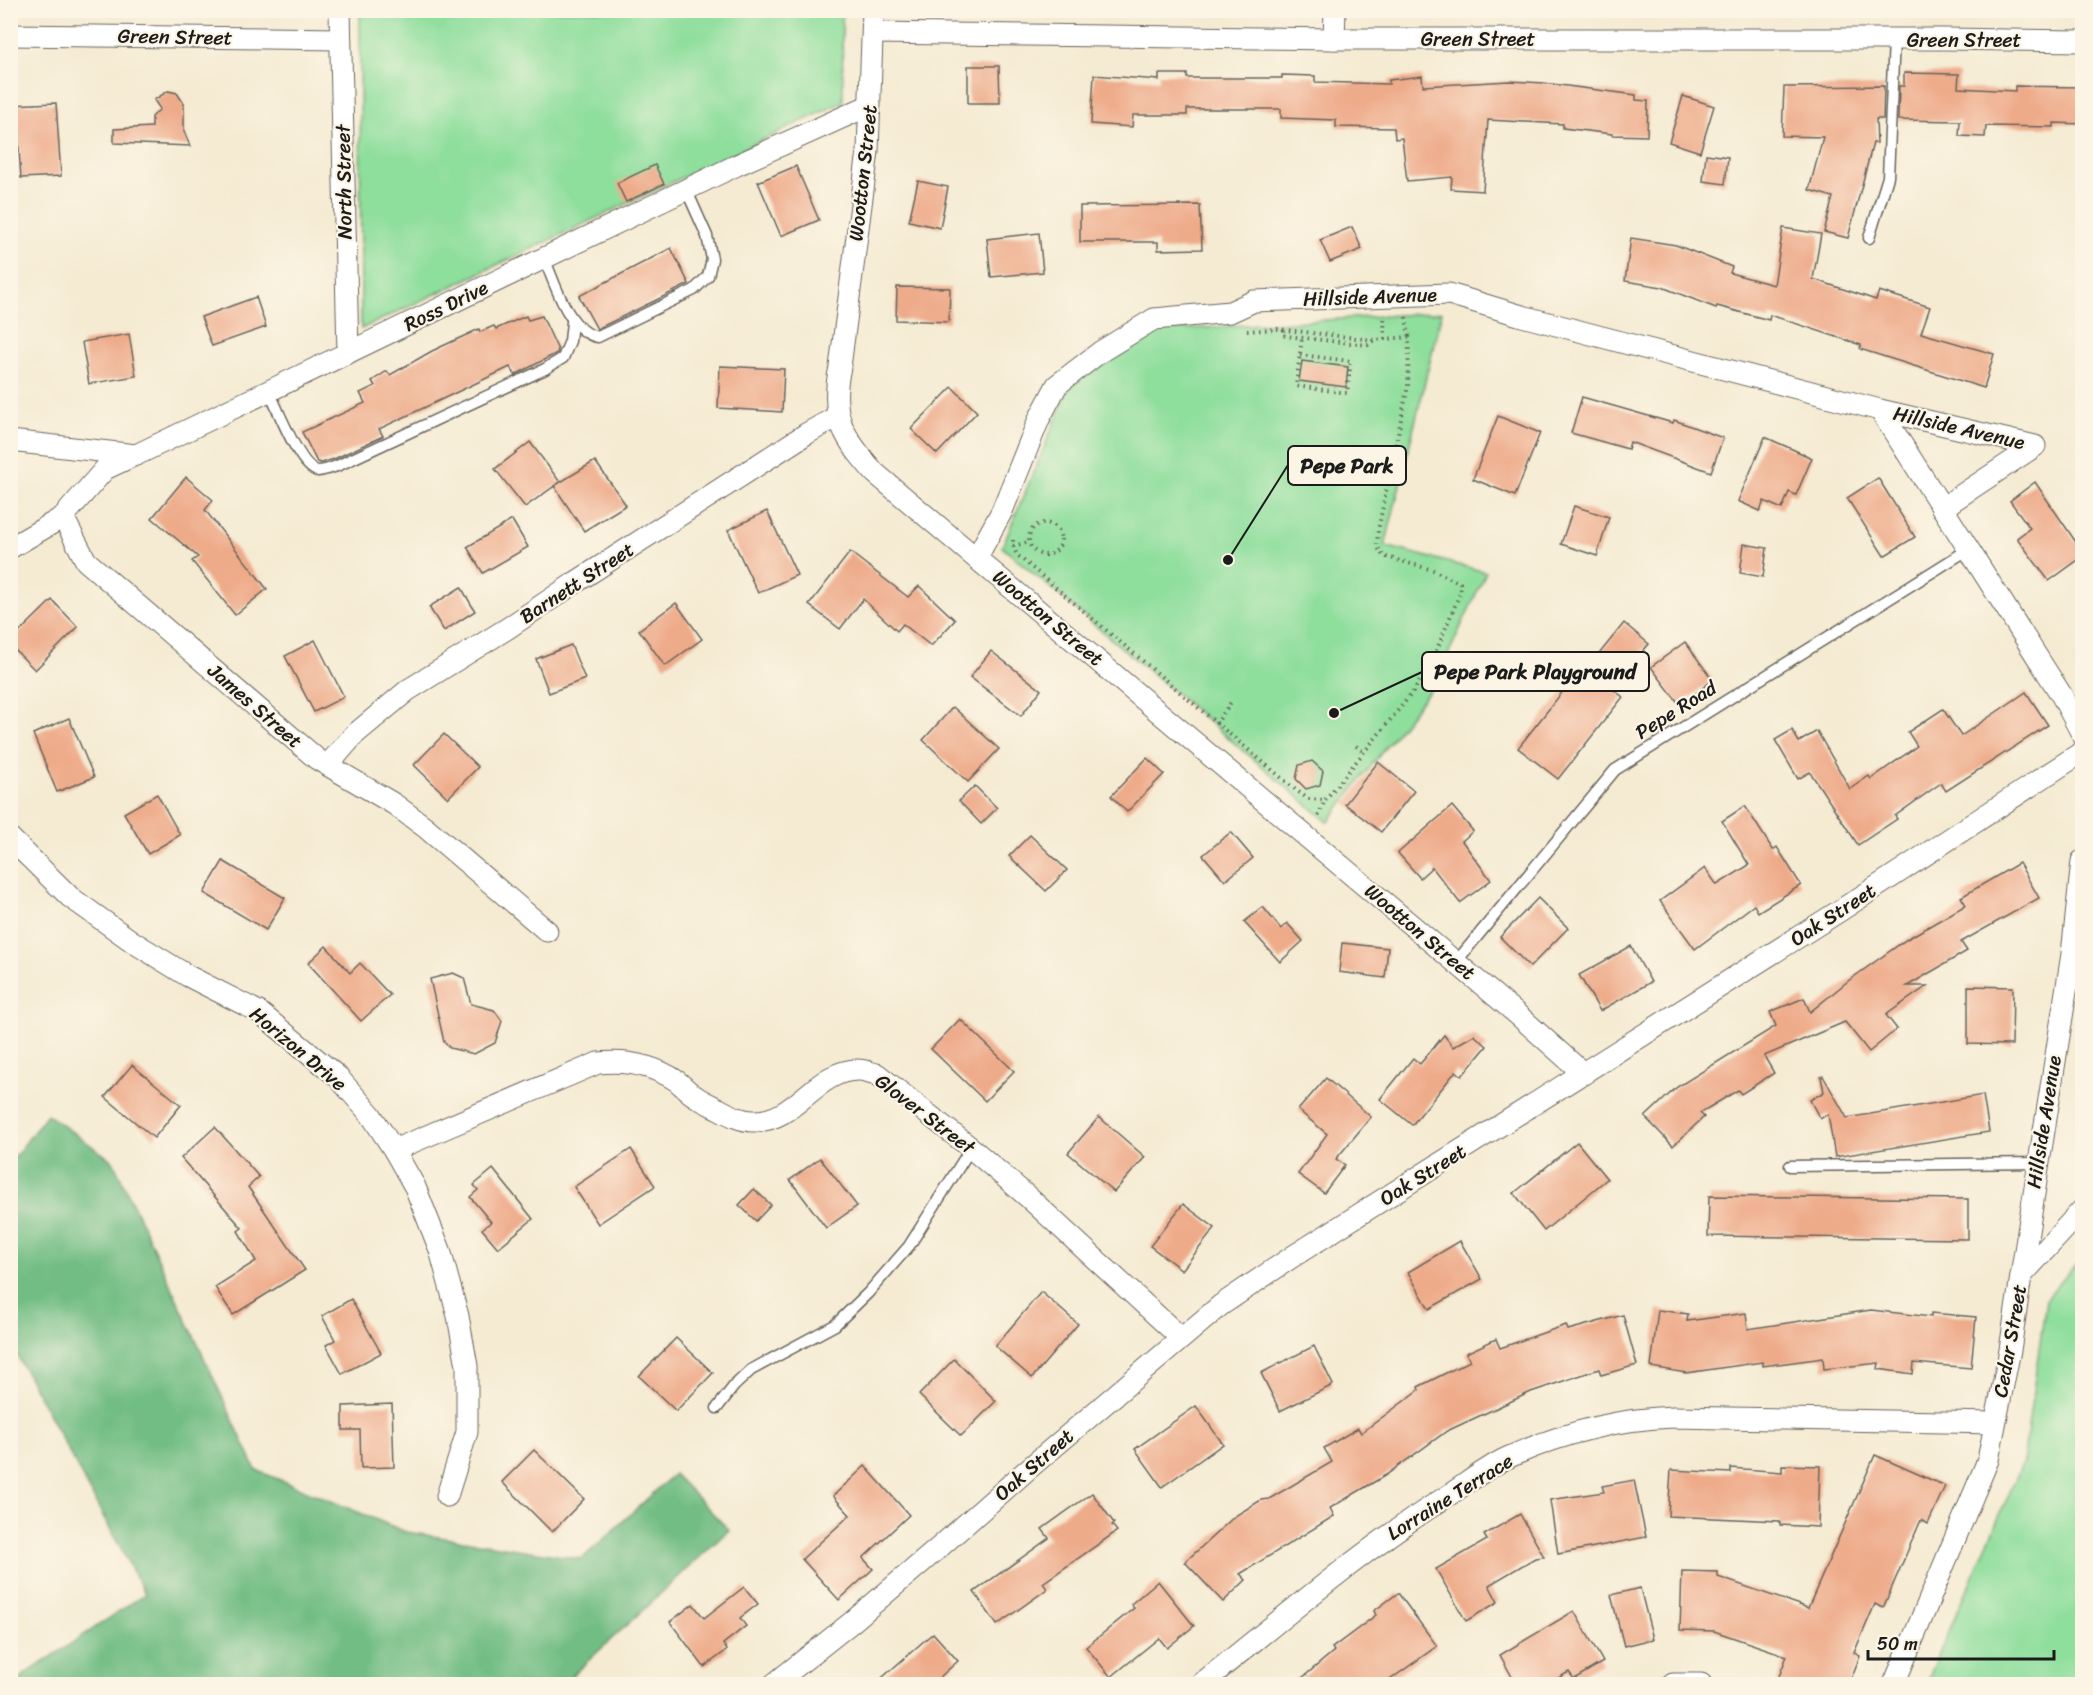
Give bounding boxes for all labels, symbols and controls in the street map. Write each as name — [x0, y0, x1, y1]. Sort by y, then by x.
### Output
street label: Green Street — [117, 19, 233, 56]
street label: Green Street — [1421, 22, 1536, 57]
street label: Green Street — [1907, 23, 2022, 58]
street label: Wootton Street — [838, 103, 888, 243]
street label: North Street — [325, 123, 362, 240]
street label: Ross Drive — [398, 270, 495, 342]
street label: Hillside Avenue — [1302, 277, 1438, 317]
street label: Hillside Avenue — [1890, 396, 2029, 460]
callout: Pepe Park — [1288, 446, 1406, 485]
text: Pepe Park — [1300, 447, 1394, 485]
street label: Barnett Street — [512, 532, 642, 633]
street label: Wootton Street — [984, 561, 1112, 676]
callout: Pepe Park Playground — [1422, 652, 1649, 691]
text: Pepe Park Playground — [1434, 653, 1638, 691]
street label: James Street — [199, 654, 311, 758]
street label: Pepe Road — [1628, 670, 1725, 749]
street label: Oak Street — [1783, 874, 1883, 956]
street label: Wootton Street — [1356, 875, 1484, 990]
street label: Horizon Drive — [241, 997, 355, 1101]
street label: Hillside Avenue — [2016, 1053, 2072, 1191]
street label: Glover Street — [867, 1064, 984, 1164]
street label: Oak Street — [1373, 1134, 1474, 1216]
street label: Cedar Street — [1983, 1281, 2037, 1400]
street label: Oak Street — [986, 1420, 1082, 1510]
street label: Lorraine Terrace — [1380, 1444, 1520, 1550]
scale bar — [1868, 1623, 2054, 1661]
text: 50 m — [1877, 1628, 1918, 1660]

